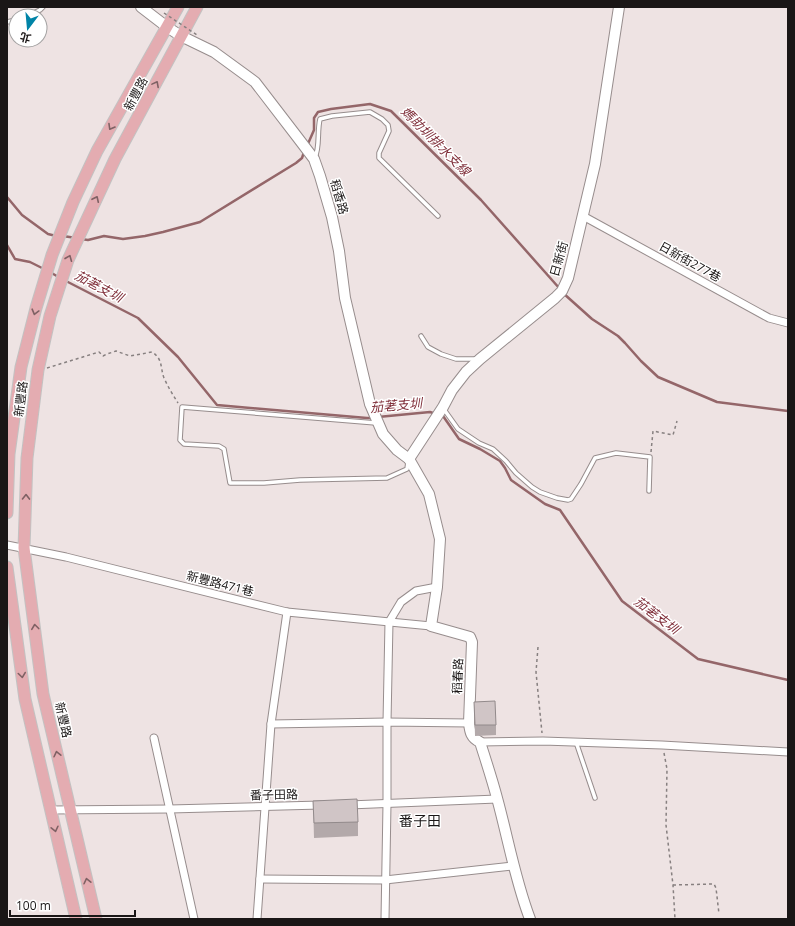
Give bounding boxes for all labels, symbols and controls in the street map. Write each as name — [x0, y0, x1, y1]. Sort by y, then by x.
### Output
north arrow — [8, 8, 48, 48]
text: 北 — [18, 29, 32, 47]
street label: 新豐路 — [120, 74, 152, 114]
one-way arrow — [151, 81, 158, 88]
water label: 媽助圳排水支線 — [397, 102, 476, 181]
one-way arrow — [108, 123, 115, 130]
street label: 稻香路 — [326, 177, 353, 217]
one-way arrow — [91, 196, 99, 204]
street label: 日新街277巷 — [656, 238, 724, 286]
street label: 日新街 — [545, 239, 572, 279]
one-way arrow — [65, 255, 73, 262]
water label: 茄荖支圳 — [72, 266, 128, 307]
one-way arrow — [31, 309, 39, 315]
street label: 新豐路 — [10, 380, 31, 418]
water label: 茄荖支圳 — [369, 394, 425, 416]
one-way arrow — [22, 494, 30, 500]
street label: 新豐路471巷 — [185, 567, 255, 600]
water label: 茄荖支圳 — [631, 592, 685, 639]
one-way arrow — [30, 623, 39, 630]
street label: 稻春路 — [448, 658, 467, 694]
one-way arrow — [17, 672, 26, 678]
street label: 新豐路 — [51, 700, 76, 739]
one-way arrow — [54, 751, 62, 758]
street label: 番子田路 — [250, 786, 298, 803]
district label: 番子田 — [399, 811, 441, 830]
one-way arrow — [50, 826, 58, 832]
one-way arrow — [83, 878, 91, 884]
scale bar — [10, 892, 135, 918]
text: 100 m — [16, 897, 51, 914]

